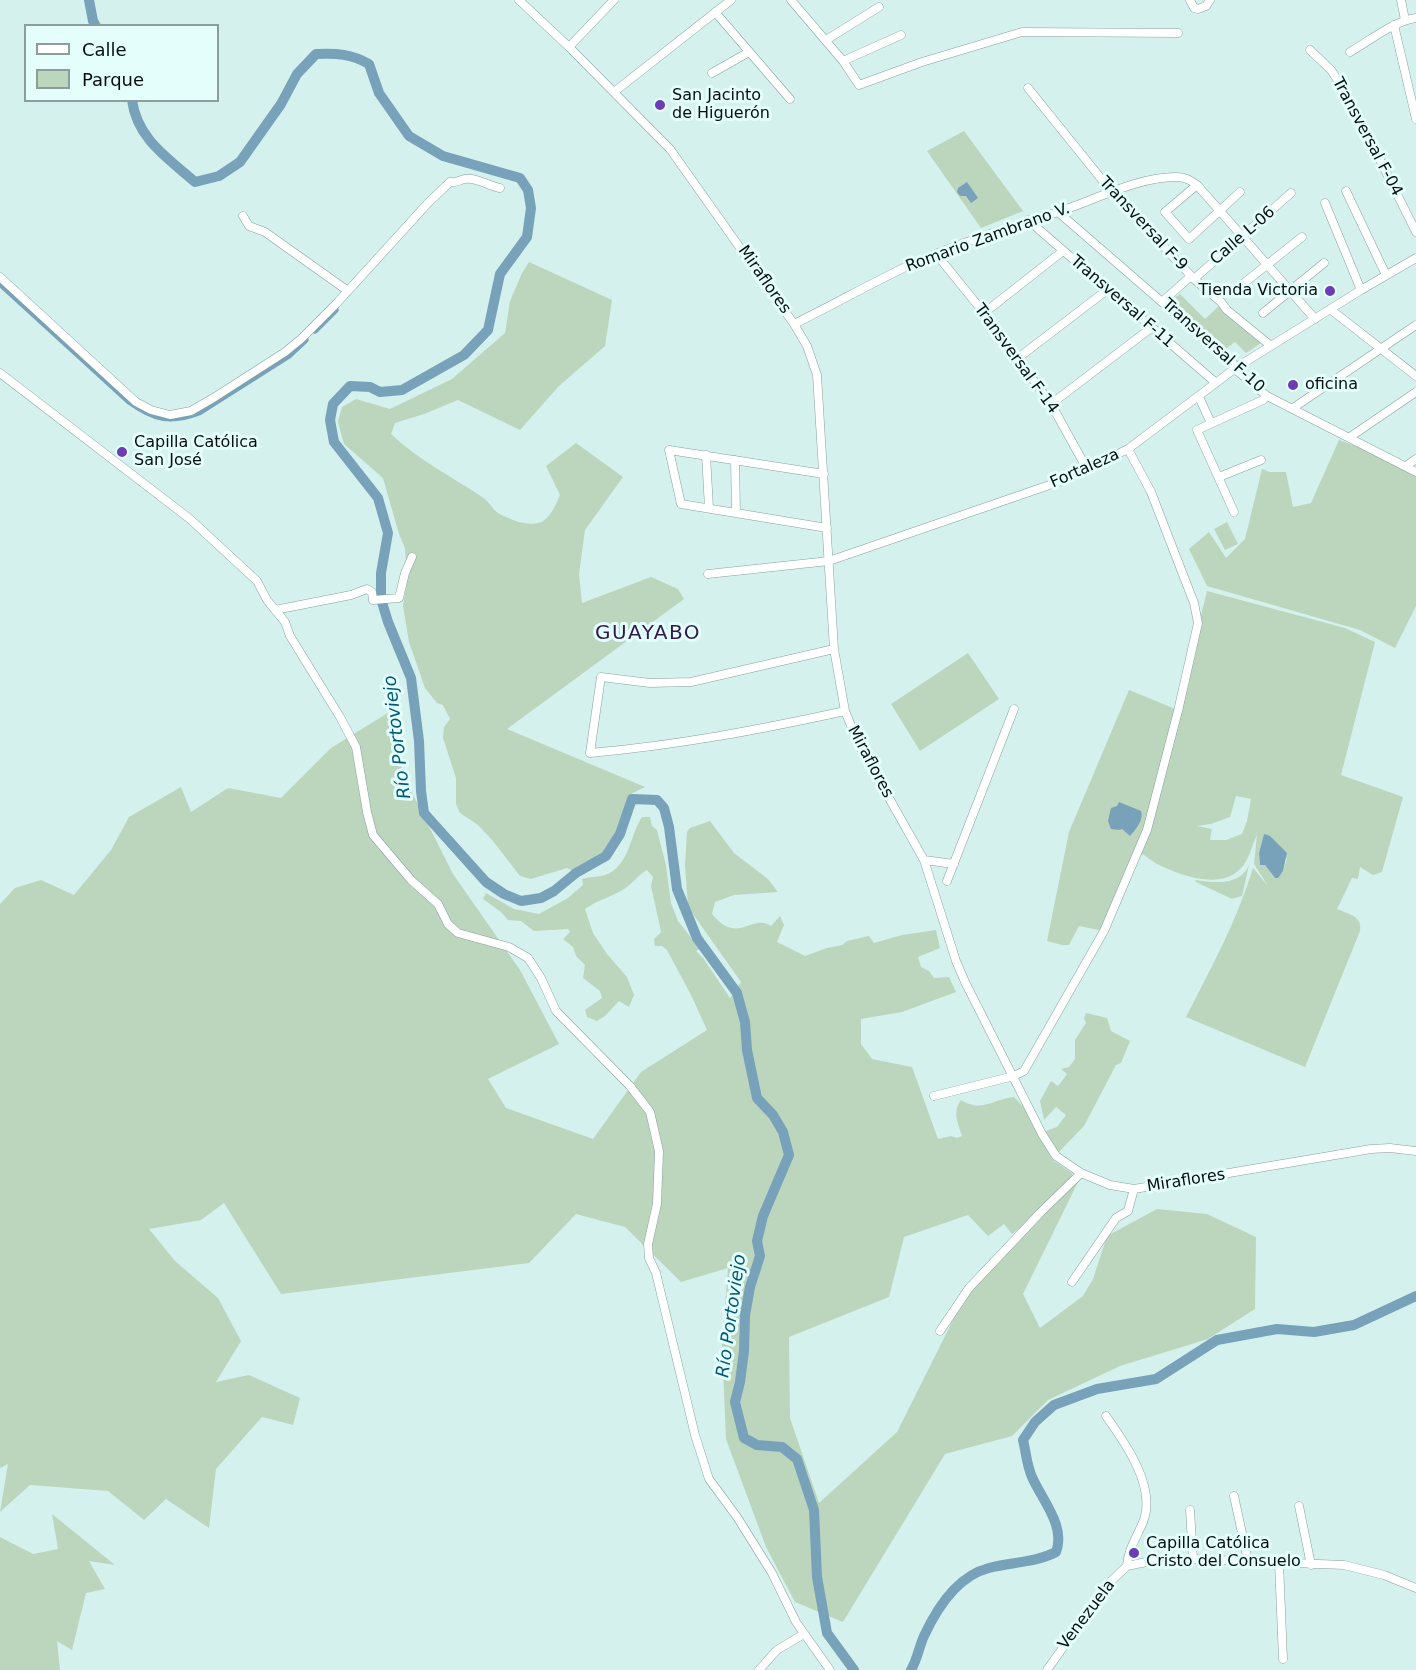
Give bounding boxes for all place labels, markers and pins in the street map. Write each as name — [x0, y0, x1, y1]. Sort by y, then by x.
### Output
place label: San Jacinto de Higuerón — [672, 86, 770, 124]
marker: San Jacinto de Higuerón — [653, 98, 667, 112]
place label: Tienda Victoria — [1199, 281, 1318, 301]
marker: Tienda Victoria — [1323, 284, 1337, 298]
place label: oficina — [1305, 375, 1358, 395]
marker: oficina — [1286, 378, 1300, 392]
place label: Capilla Católica San José — [134, 433, 258, 471]
marker: Capilla Católica San José — [115, 445, 129, 459]
place label: Capilla Católica Cristo del Consuelo — [1146, 1534, 1301, 1572]
marker: Capilla Católica Cristo del Consuelo — [1127, 1546, 1141, 1560]

